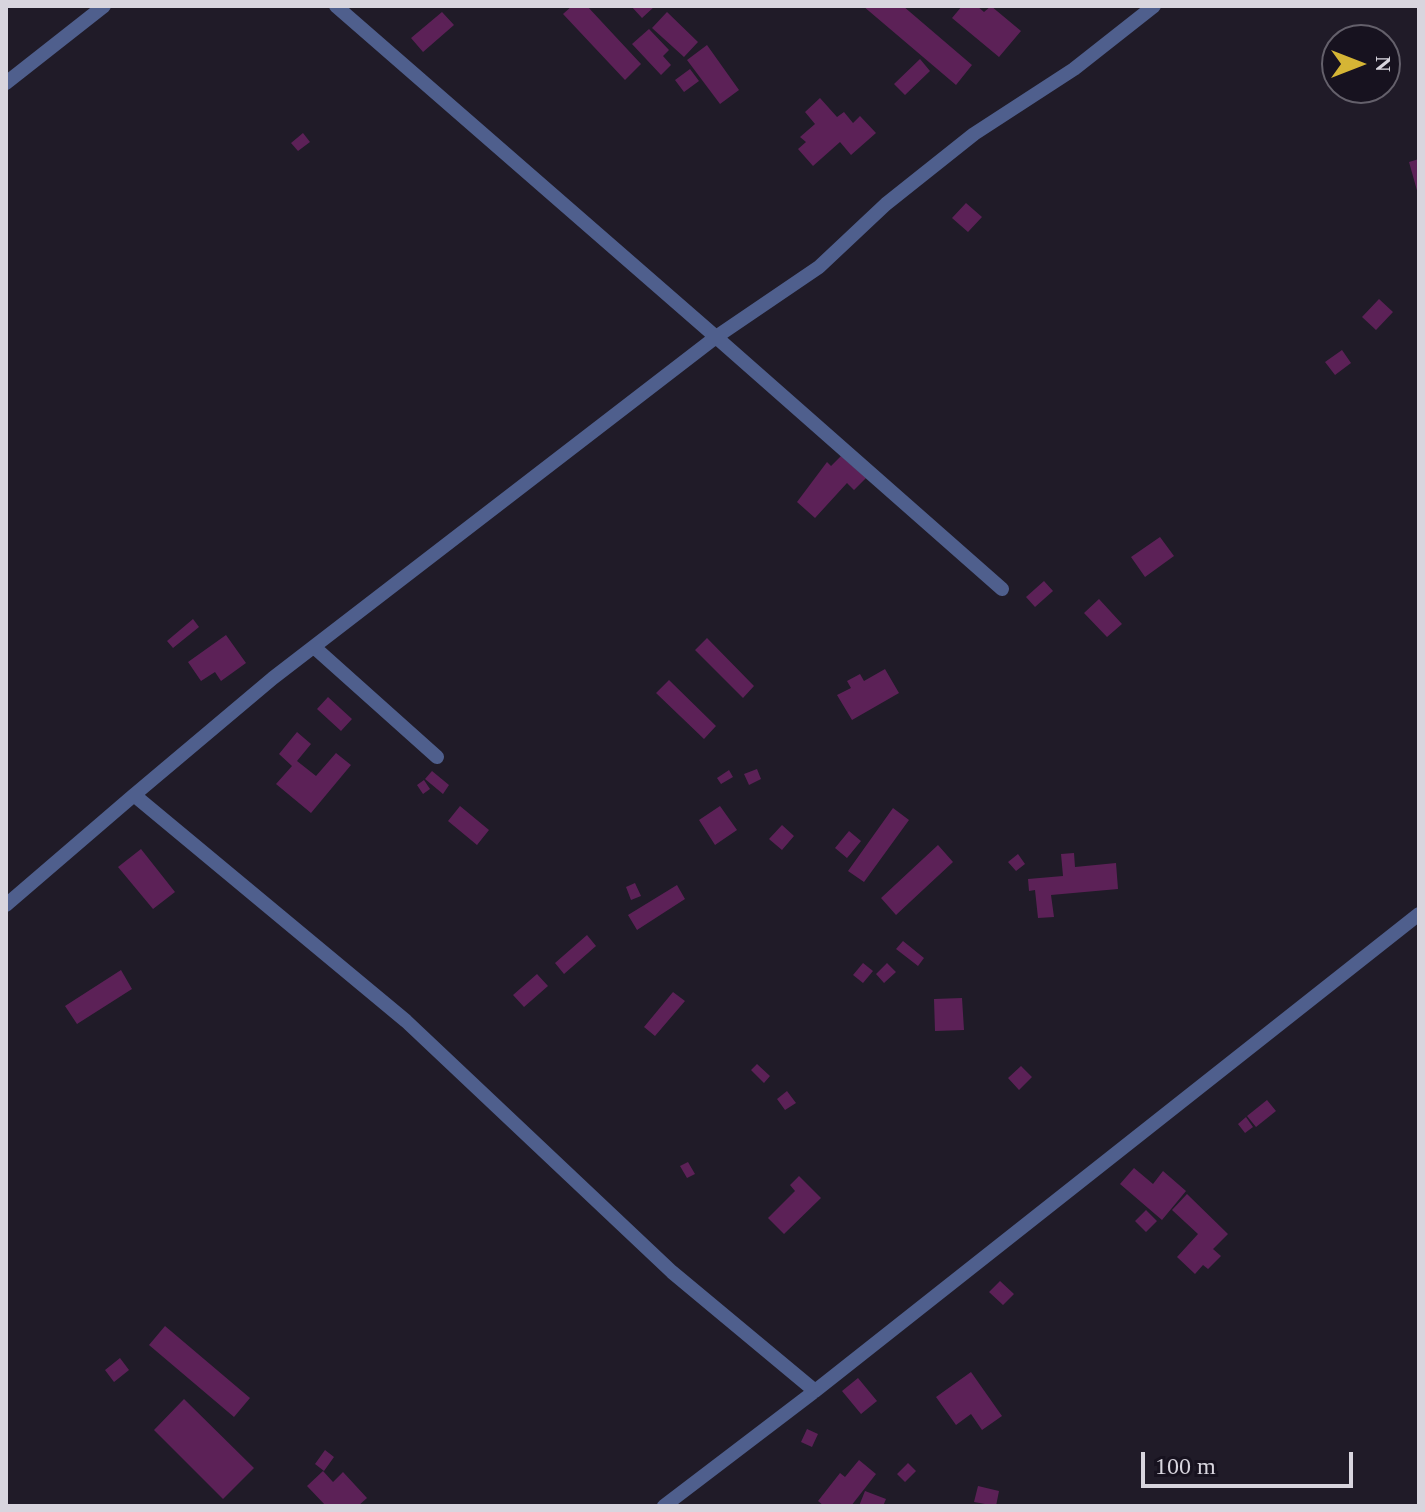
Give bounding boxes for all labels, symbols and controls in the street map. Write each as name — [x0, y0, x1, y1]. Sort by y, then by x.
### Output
north arrow — [1321, 24, 1401, 104]
text: N — [1371, 56, 1396, 72]
scale bar — [1145, 1436, 1357, 1486]
text: 100 m — [1155, 1453, 1216, 1479]

